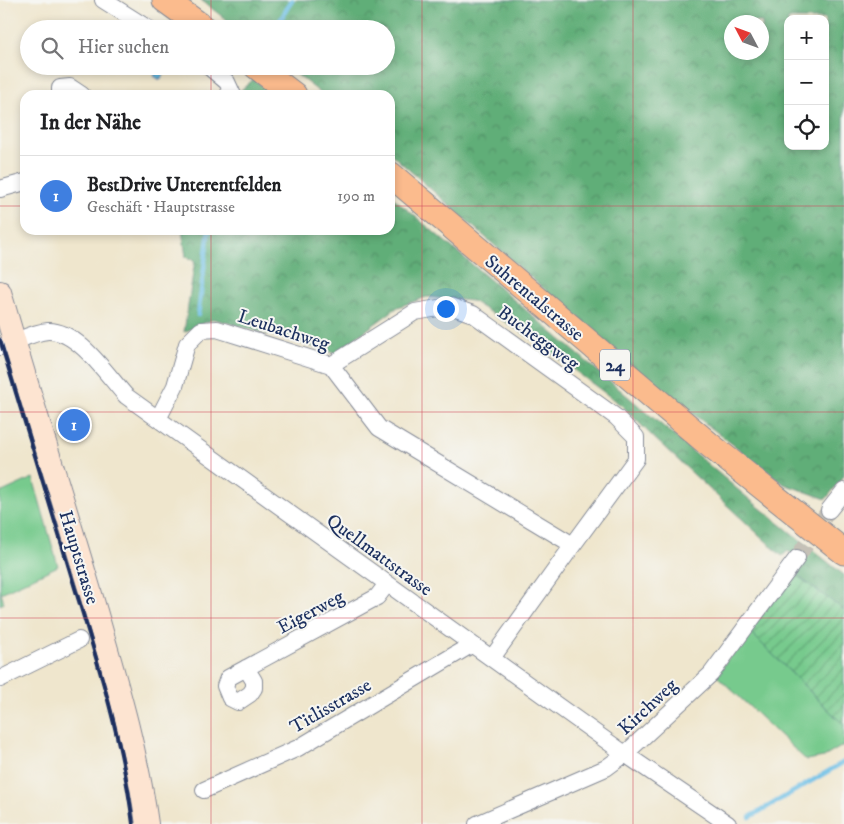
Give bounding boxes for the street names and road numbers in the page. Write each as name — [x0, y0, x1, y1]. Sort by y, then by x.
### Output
street label: Suhrentalstrasse — [480, 250, 588, 346]
street label: Bucheggweg — [493, 301, 584, 376]
street label: Leubachweg — [235, 305, 333, 356]
road number: 24 — [600, 350, 630, 380]
street label: Hauptstrasse — [53, 508, 104, 607]
street label: Quellmattstrasse — [322, 509, 437, 601]
street label: Eigerweg — [274, 585, 349, 639]
street label: Kirchweg — [614, 673, 683, 740]
street label: Titlisstrasse — [286, 674, 376, 739]

